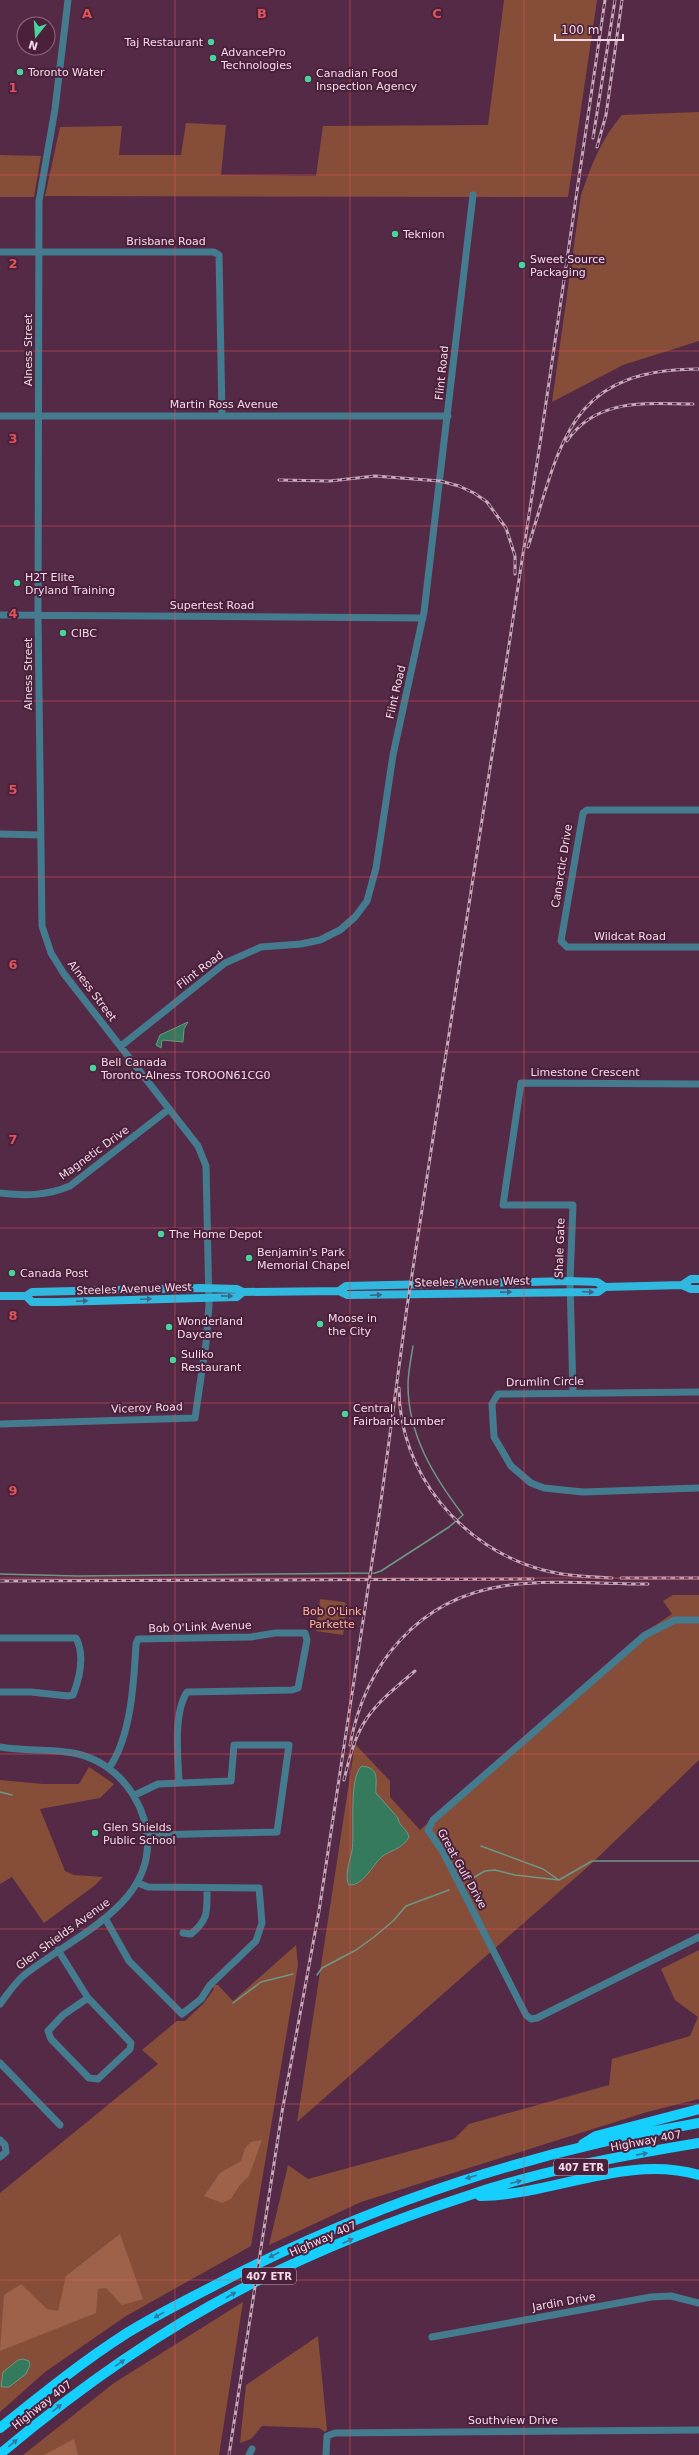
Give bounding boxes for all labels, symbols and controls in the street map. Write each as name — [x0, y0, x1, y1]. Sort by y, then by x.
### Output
text: A — [82, 6, 92, 21]
text: B — [257, 6, 267, 21]
text: C — [432, 6, 442, 21]
north arrow — [16, 16, 56, 56]
scale bar — [555, 16, 623, 42]
text: 100 m — [561, 23, 599, 37]
place label: Taj Restaurant — [124, 36, 204, 49]
marker: Taj Restaurant — [206, 37, 216, 47]
text: N — [27, 38, 40, 53]
place label: AdvancePro Technologies — [220, 46, 292, 72]
marker: AdvancePro Technologies — [208, 53, 218, 63]
place label: Toronto Water — [27, 66, 105, 79]
marker: Toronto Water — [15, 67, 25, 77]
place label: Canadian Food Inspection Agency — [316, 67, 418, 93]
marker: Canadian Food Inspection Agency — [303, 74, 313, 84]
text: 1 — [8, 80, 18, 95]
place label: Teknion — [402, 228, 445, 241]
marker: Teknion — [390, 229, 400, 239]
street label: Brisbane Road — [126, 235, 206, 248]
place label: Sweet Source Packaging — [530, 253, 605, 279]
text: 2 — [8, 256, 18, 271]
marker: Sweet Source Packaging — [517, 260, 527, 270]
street label: Alness Street — [22, 313, 35, 386]
street label: Flint Road — [433, 345, 451, 401]
street label: Martin Ross Avenue — [170, 398, 278, 411]
text: 3 — [8, 431, 18, 446]
place label: H2T Elite Dryland Training — [25, 571, 115, 597]
marker: H2T Elite Dryland Training — [12, 578, 22, 588]
street label: Supertest Road — [170, 599, 254, 612]
text: 4 — [8, 606, 18, 621]
place label: CIBC — [71, 627, 97, 640]
marker: CIBC — [58, 628, 68, 638]
street label: Alness Street — [22, 637, 35, 710]
street label: Flint Road — [383, 664, 409, 720]
text: 5 — [8, 782, 18, 797]
street label: Canarctic Drive — [549, 823, 575, 909]
street label: Wildcat Road — [594, 930, 666, 943]
street label: Flint Road — [174, 948, 226, 992]
text: 6 — [8, 957, 18, 972]
street label: Alness Street — [65, 958, 119, 1024]
place label: Bell Canada Toronto-Alness TOROON61CG0 — [100, 1056, 271, 1082]
marker: Bell Canada Toronto-Alness TOROON61CG0 — [88, 1063, 98, 1073]
street label: Limestone Crescent — [530, 1066, 640, 1079]
street label: Magnetic Drive — [57, 1123, 132, 1183]
text: 7 — [8, 1132, 18, 1147]
street label: Shale Gate — [552, 1217, 568, 1278]
place label: The Home Depot — [168, 1228, 263, 1241]
marker: The Home Depot — [156, 1229, 166, 1239]
place label: Benjamin's Park Memorial Chapel — [257, 1246, 350, 1272]
marker: Benjamin's Park Memorial Chapel — [244, 1253, 254, 1263]
place label: Canada Post — [20, 1267, 89, 1280]
marker: Canada Post — [7, 1268, 17, 1278]
street label: Steeles Avenue West — [414, 1274, 530, 1290]
street label: Steeles Avenue West — [76, 1280, 193, 1298]
one-way arrow — [500, 1289, 513, 1295]
one-way arrow — [582, 1289, 595, 1295]
one-way arrow — [370, 1291, 382, 1298]
one-way arrow — [221, 1293, 234, 1299]
one-way arrow — [140, 1296, 153, 1302]
one-way arrow — [76, 1298, 89, 1304]
text: 8 — [8, 1308, 18, 1323]
place label: Moose in the City — [328, 1312, 377, 1338]
place label: Wonderland Daycare — [177, 1315, 243, 1341]
marker: Moose in the City — [315, 1319, 325, 1329]
marker: Wonderland Daycare — [164, 1322, 174, 1332]
place label: Suliko Restaurant — [181, 1348, 242, 1374]
marker: Suliko Restaurant — [168, 1355, 178, 1365]
street label: Drumlin Circle — [506, 1375, 584, 1389]
street label: Viceroy Road — [111, 1400, 183, 1416]
place label: Central Fairbank Lumber — [353, 1402, 446, 1428]
marker: Central Fairbank Lumber — [340, 1409, 350, 1419]
text: 9 — [8, 1483, 18, 1498]
park label: Bob O'Link Parkette — [303, 1605, 362, 1631]
street label: Bob O'Link Avenue — [148, 1619, 252, 1635]
place label: Glen Shields Public School — [103, 1821, 176, 1847]
street label: Great Gulf Drive — [435, 1827, 489, 1911]
marker: Glen Shields Public School — [90, 1828, 100, 1838]
street label: Glen Shields Avenue — [14, 1895, 113, 1972]
street label: Highway 407 — [609, 2128, 683, 2154]
one-way arrow — [636, 2150, 648, 2156]
road number: 407 ETR — [554, 2159, 608, 2175]
one-way arrow — [465, 2175, 477, 2181]
one-way arrow — [510, 2179, 522, 2185]
street label: Highway 407 — [287, 2218, 359, 2260]
one-way arrow — [343, 2237, 355, 2243]
one-way arrow — [268, 2252, 280, 2258]
road number: 407 ETR — [242, 2268, 296, 2284]
street label: Jardin Drive — [530, 2290, 597, 2314]
one-way arrow — [225, 2292, 236, 2299]
one-way arrow — [153, 2312, 165, 2319]
one-way arrow — [115, 2359, 125, 2367]
street label: Highway 407 — [10, 2378, 74, 2432]
one-way arrow — [51, 2404, 62, 2412]
street label: Southview Drive — [468, 2414, 558, 2427]
one-way arrow — [9, 2439, 18, 2448]

